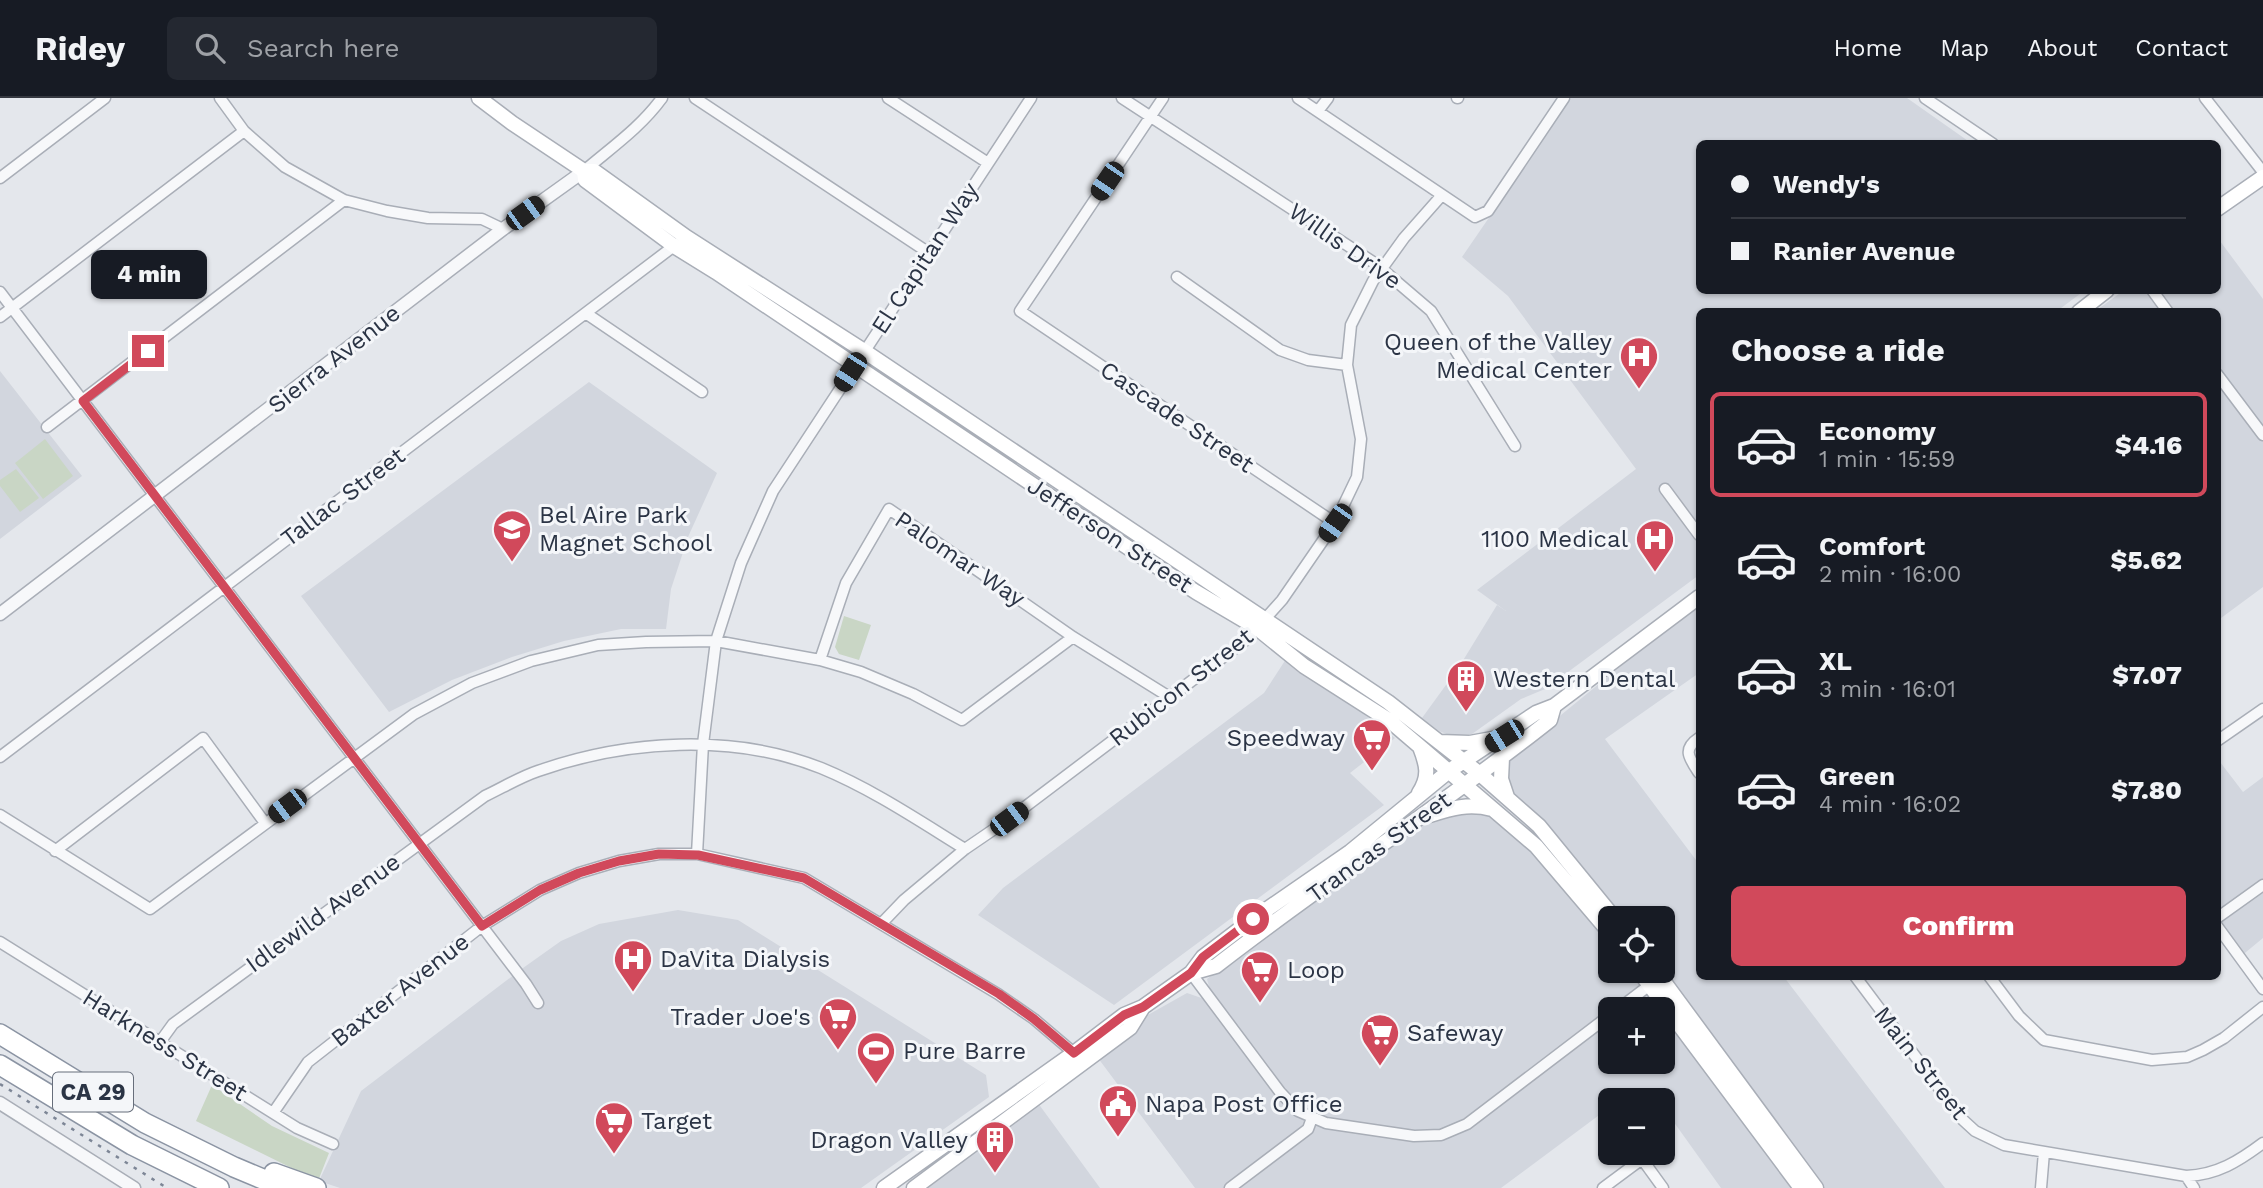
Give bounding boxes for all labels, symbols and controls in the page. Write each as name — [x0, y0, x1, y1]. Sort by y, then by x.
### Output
search box — [167, 17, 657, 80]
text: Ridey — [35, 29, 125, 68]
icon: search — [191, 29, 229, 67]
text: Search here — [247, 33, 399, 63]
text: Home — [1834, 34, 1902, 62]
text: Map — [1940, 34, 1989, 62]
text: About — [2027, 34, 2097, 62]
text: Contact — [2135, 34, 2228, 62]
car — [1087, 158, 1128, 204]
text: Wendy's — [1773, 169, 1880, 199]
street label: El Capitan Way — [866, 176, 985, 339]
car — [502, 192, 549, 234]
street label: Willis Drive — [1283, 197, 1407, 295]
text: Ranier Avenue — [1773, 236, 1955, 266]
callout: 4 min — [90, 250, 206, 299]
text: 4 min — [117, 261, 181, 288]
street label: Sierra Avenue — [262, 299, 406, 419]
place label: Queen of the Valley Medical Center — [1384, 328, 1613, 384]
text: Choose a ride — [1731, 331, 1945, 369]
route end — [132, 335, 164, 367]
hospital icon: Queen of the Valley Medical Center — [1618, 335, 1660, 390]
car — [830, 349, 871, 395]
street label: Cascade Street — [1095, 355, 1259, 479]
icon: car — [1735, 413, 1798, 476]
text: Economy — [1819, 416, 1936, 446]
text: $4.16 — [2115, 430, 2182, 460]
street label: Tallac Street — [276, 441, 410, 553]
text: 1 min · 15:59 — [1819, 446, 1955, 473]
street label: Jefferson Street — [1022, 471, 1198, 599]
car — [1315, 500, 1356, 546]
place label: Bel Aire Park Magnet School — [539, 501, 713, 557]
street label: Palomar Way — [890, 505, 1031, 613]
school or university icon: Bel Aire Park Magnet School — [491, 508, 533, 563]
hospital icon: 1100 Medical — [1634, 518, 1676, 573]
place label: 1100 Medical — [1481, 525, 1629, 553]
icon: car — [1735, 528, 1798, 591]
text: Comfort — [1819, 531, 1925, 561]
text: $5.62 — [2111, 545, 2182, 575]
text: 2 min · 16:00 — [1819, 561, 1961, 588]
street label: Rubicon Street — [1103, 622, 1259, 752]
icon: car — [1735, 643, 1798, 706]
text: XL — [1819, 646, 1852, 676]
building icon: Western Dental — [1445, 658, 1487, 713]
text: $7.07 — [2112, 660, 2182, 690]
place label: Western Dental — [1493, 665, 1676, 693]
text: 3 min · 16:01 — [1819, 676, 1956, 703]
car — [1481, 716, 1528, 756]
supermarket icon: Speedway — [1351, 717, 1393, 772]
place label: Speedway — [1227, 724, 1346, 752]
icon: car — [1735, 758, 1798, 821]
text: Green — [1819, 761, 1895, 791]
text: $7.80 — [2111, 775, 2182, 805]
car — [264, 785, 311, 827]
street label: Trancas Street — [1302, 785, 1456, 909]
text: 4 min · 16:02 — [1819, 791, 1961, 818]
car — [986, 798, 1033, 840]
street label: Idlewild Avenue — [240, 848, 406, 978]
button: Confirm — [1731, 886, 2186, 966]
route start — [1237, 903, 1269, 935]
map controls — [1598, 906, 1675, 1165]
button: locate — [1598, 906, 1675, 983]
street label: Baxter Avenue — [325, 927, 475, 1053]
hospital icon: DaVita Dialysis — [612, 938, 654, 993]
place label: DaVita Dialysis — [660, 945, 830, 973]
supermarket icon: Loop — [1239, 949, 1281, 1004]
place label: Loop — [1287, 956, 1345, 984]
street label: Harkness Street — [77, 983, 253, 1107]
supermarket icon: Trader Joe's — [817, 996, 859, 1051]
button: + — [1598, 997, 1675, 1074]
street label: Main Street — [1868, 1001, 1974, 1125]
place label: Trader Joe's — [670, 1003, 811, 1031]
supermarket icon: Safeway — [1359, 1012, 1401, 1067]
place label: Safeway — [1407, 1019, 1504, 1047]
sports icon: Pure Barre — [855, 1030, 897, 1085]
place label: Pure Barre — [903, 1037, 1026, 1065]
road number: CA 29 — [53, 1072, 133, 1112]
public building icon: Napa Post Office — [1097, 1083, 1139, 1138]
button: − — [1598, 1088, 1675, 1165]
place label: Napa Post Office — [1145, 1090, 1343, 1118]
supermarket icon: Target — [593, 1100, 635, 1155]
place label: Target — [641, 1107, 712, 1135]
building icon: Dragon Valley — [974, 1119, 1016, 1174]
place label: Dragon Valley — [810, 1126, 969, 1154]

